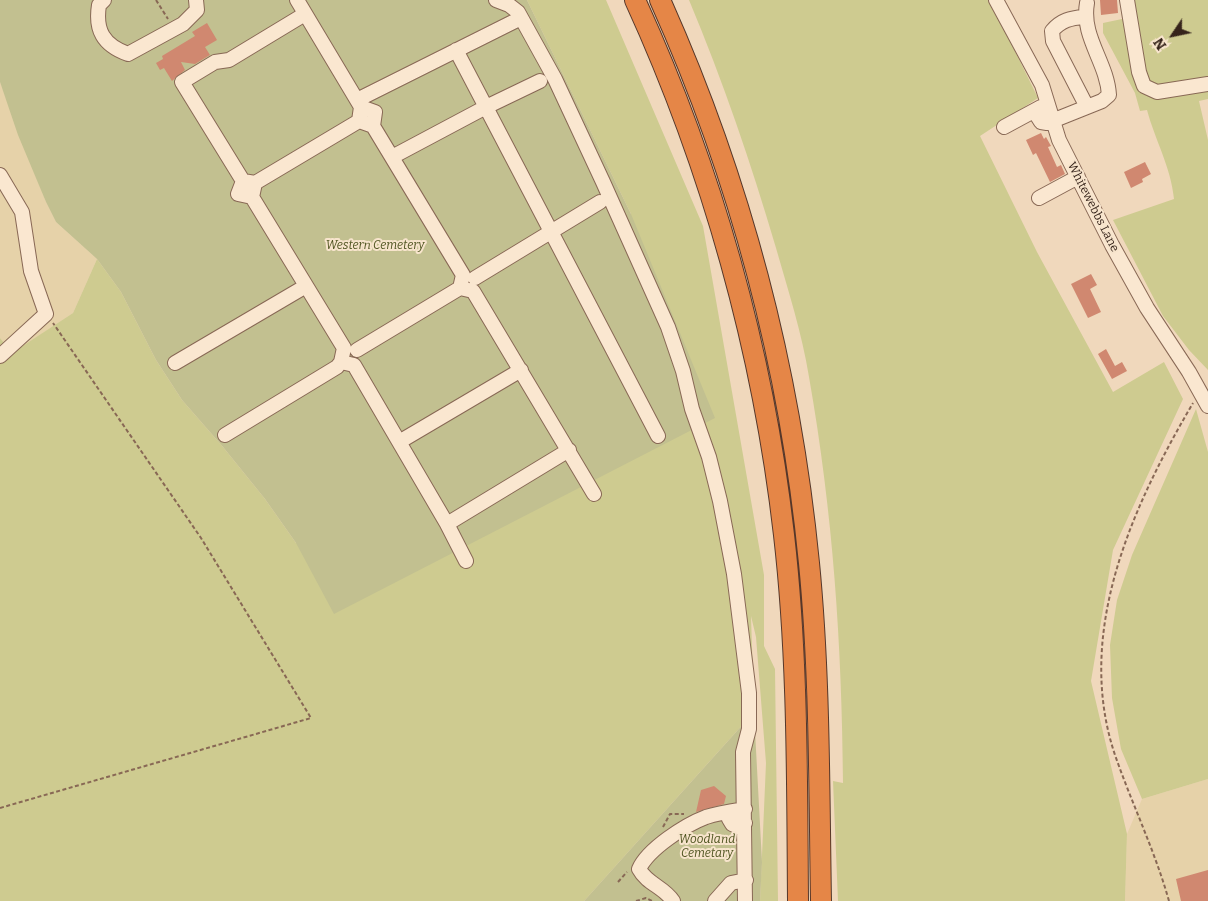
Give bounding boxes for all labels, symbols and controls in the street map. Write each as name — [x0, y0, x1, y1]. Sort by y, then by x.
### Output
north arrow — [1148, 10, 1198, 60]
text: N — [1150, 34, 1170, 53]
street label: Whitewebbs Lane — [1064, 160, 1122, 254]
park label: Western Cemetery — [326, 239, 424, 253]
park label: Woodland Cemetary — [679, 833, 735, 861]

